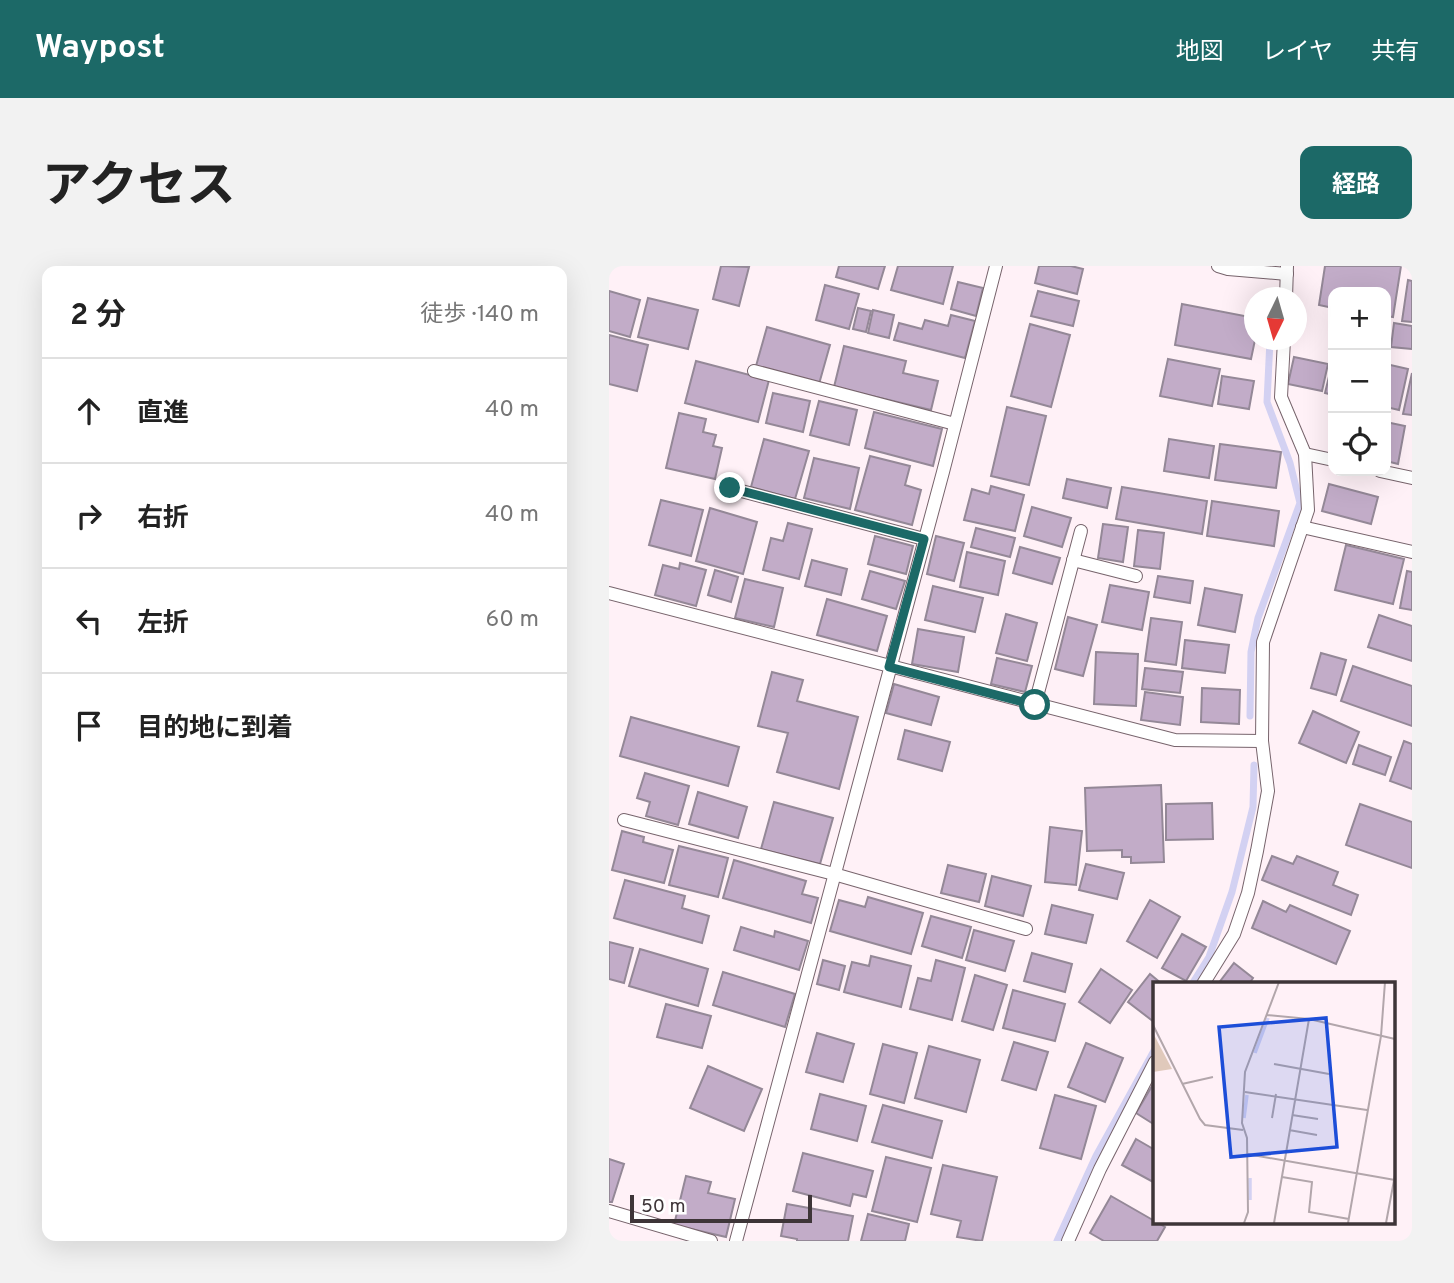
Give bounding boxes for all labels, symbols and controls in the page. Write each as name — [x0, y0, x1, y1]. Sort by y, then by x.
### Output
text: Waypost — [35, 28, 165, 70]
text: 地図 — [1176, 38, 1224, 68]
text: レイヤ — [1262, 38, 1333, 68]
text: 共有 — [1371, 38, 1419, 68]
button: 経路 — [1300, 146, 1412, 219]
text: アクセス — [42, 158, 236, 220]
north arrow — [1244, 287, 1307, 350]
map controls — [1328, 287, 1391, 476]
button: + — [1328, 287, 1391, 350]
text: 2 分 — [70, 298, 126, 335]
text: 徒歩 · 140 m — [420, 301, 539, 330]
button: − — [1328, 350, 1391, 413]
icon: ahead — [70, 392, 108, 430]
text: 40 m — [485, 396, 539, 425]
text: 直進 — [137, 398, 189, 431]
button: locate — [1328, 413, 1391, 476]
route end — [714, 472, 745, 503]
icon: right — [70, 497, 108, 535]
text: 40 m — [485, 501, 539, 530]
text: 右折 — [137, 503, 189, 536]
icon: left — [70, 602, 108, 640]
text: 60 m — [486, 606, 539, 635]
text: 左折 — [137, 608, 189, 641]
route start — [1019, 689, 1050, 720]
icon: arrive — [70, 707, 108, 745]
text: 目的地に到着 — [137, 713, 293, 746]
inset map — [1153, 982, 1395, 1224]
scale bar — [630, 1192, 812, 1224]
text: 50 m — [641, 1195, 686, 1219]

